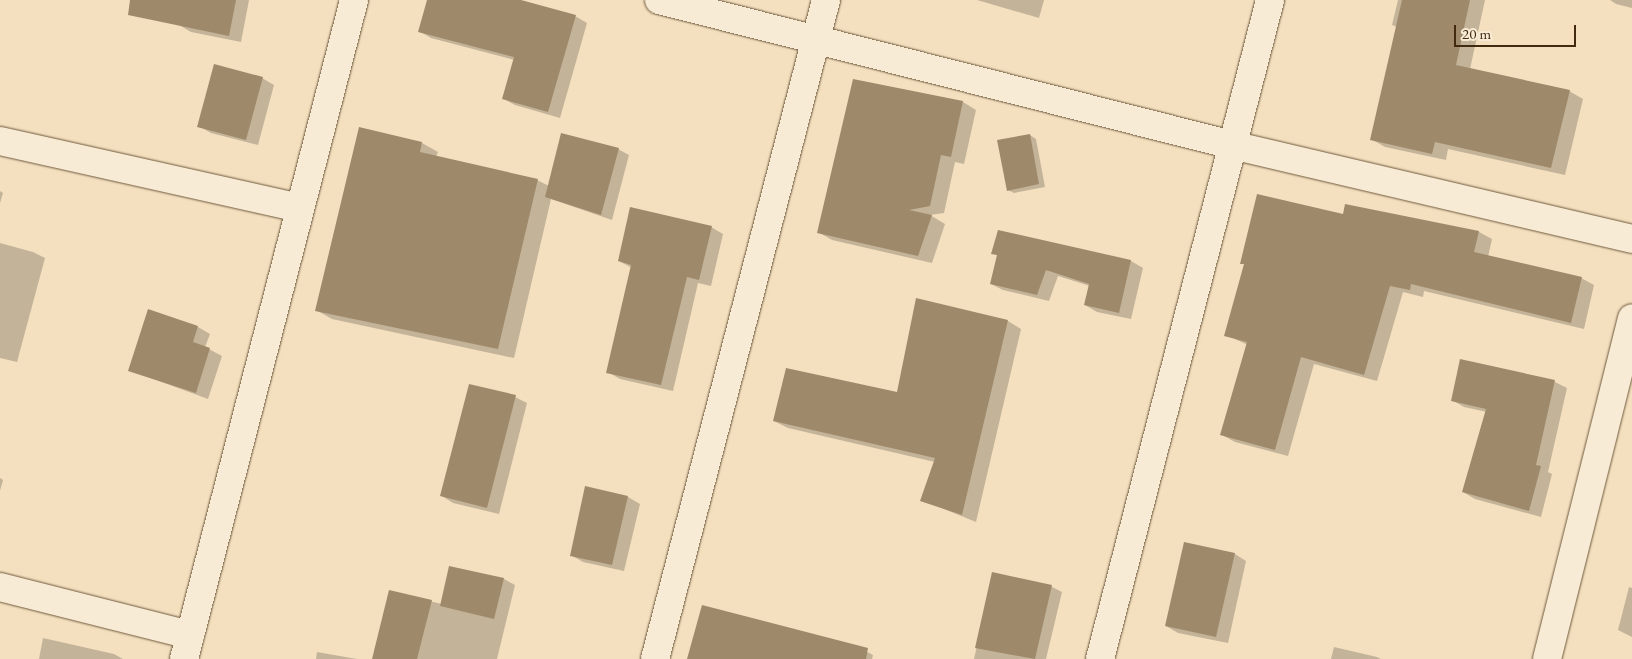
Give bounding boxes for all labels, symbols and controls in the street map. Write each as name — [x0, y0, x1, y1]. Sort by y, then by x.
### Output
scale bar — [1457, 15, 1580, 47]
text: 20 m — [1462, 24, 1491, 43]

